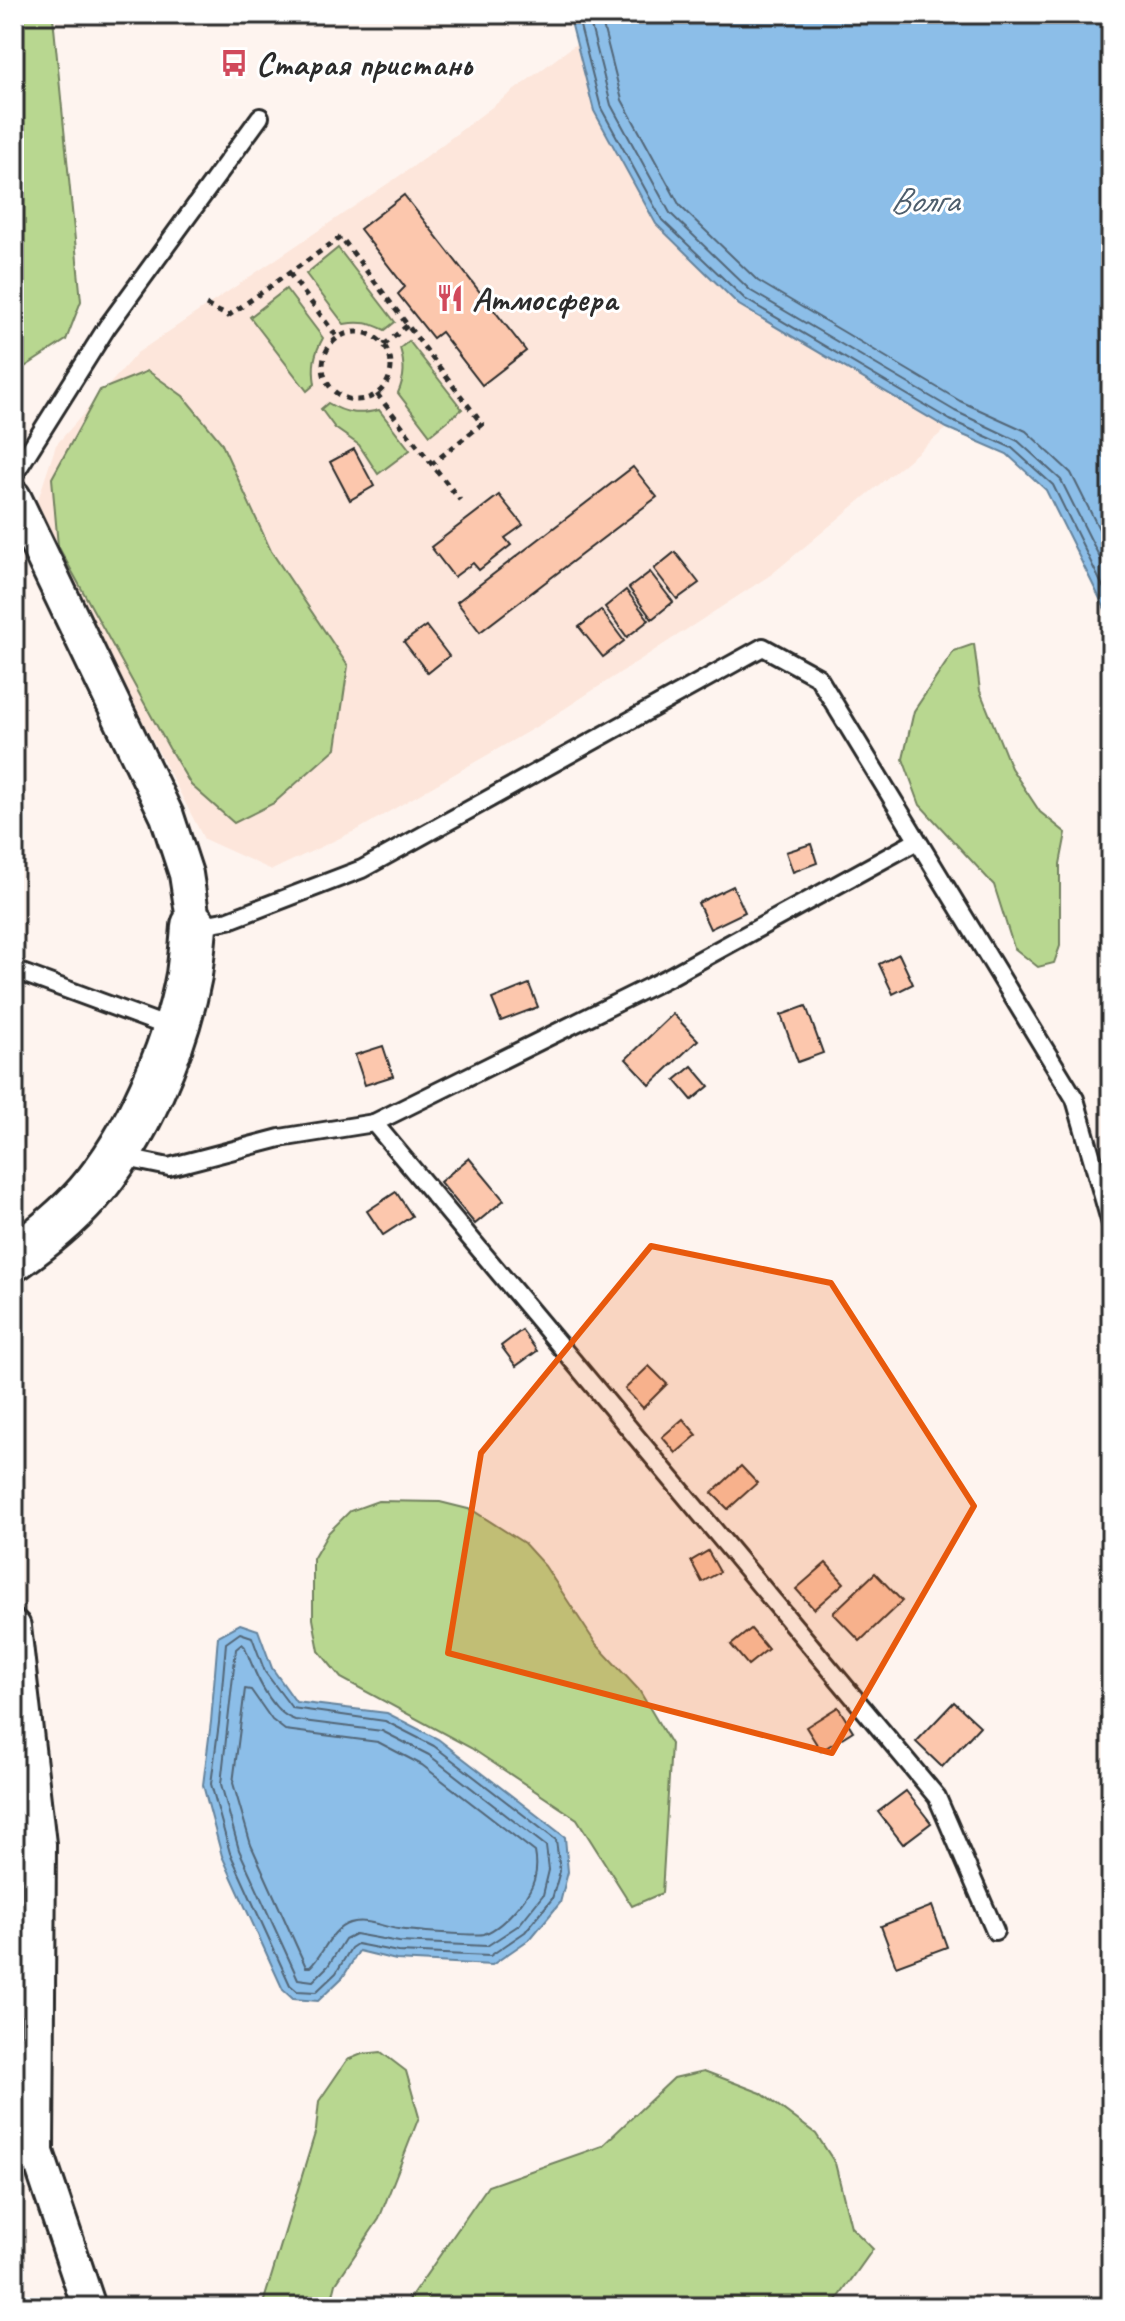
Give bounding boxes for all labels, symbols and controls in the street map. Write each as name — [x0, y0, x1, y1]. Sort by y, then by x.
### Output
place label: Старая пристань — [256, 42, 474, 85]
bus stop icon: Старая пристань — [219, 48, 249, 78]
water label: Волга — [890, 177, 962, 223]
place label: Атмосфера — [472, 277, 620, 320]
restaurant icon: Атмосфера — [435, 283, 465, 313]

